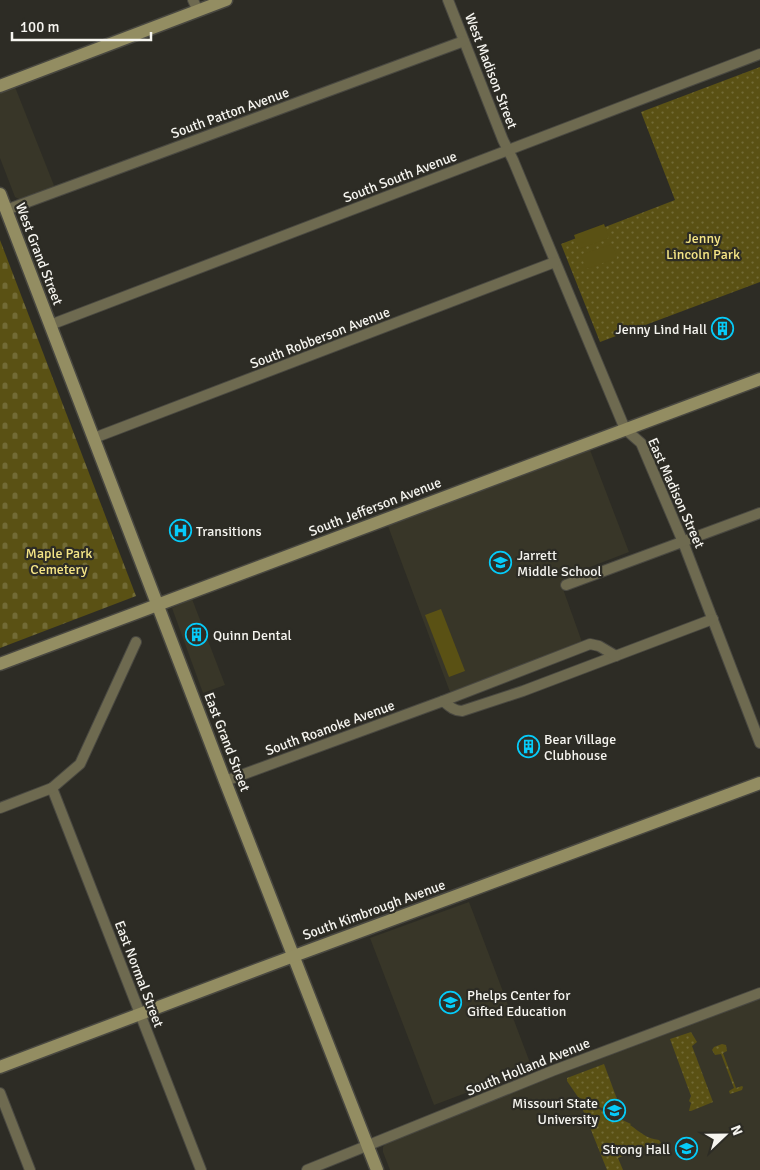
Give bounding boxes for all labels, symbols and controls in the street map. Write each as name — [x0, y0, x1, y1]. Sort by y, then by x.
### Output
scale bar — [12, 10, 151, 42]
street label: West Madison Street — [461, 11, 521, 131]
text: 100 m — [20, 18, 60, 36]
street label: South Patton Avenue — [169, 84, 291, 142]
street label: South South Avenue — [341, 147, 459, 207]
street label: West Grand Street — [12, 200, 66, 308]
park label: Jenny Lincoln Park — [666, 230, 740, 263]
street label: South Robberson Avenue — [248, 303, 392, 373]
building icon: Jenny Lind Hall — [711, 317, 735, 341]
place label: Jenny Lind Hall — [615, 321, 707, 338]
street label: East Madison Street — [644, 435, 708, 551]
street label: South Jefferson Avenue — [306, 474, 444, 540]
hospital icon: Transitions — [168, 519, 192, 543]
place label: Transitions — [196, 523, 262, 540]
park label: Maple Park Cemetery — [26, 545, 92, 578]
place label: Jarrett Middle School — [517, 547, 602, 580]
school or university icon: Jarrett Middle School — [489, 551, 513, 575]
building icon: Quinn Dental — [185, 623, 209, 647]
place label: Quinn Dental — [213, 627, 292, 644]
street label: East Grand Street — [200, 690, 254, 794]
street label: South Roanoke Avenue — [263, 697, 397, 759]
place label: Bear Village Clubhouse — [544, 731, 616, 764]
building icon: Bear Village Clubhouse — [516, 735, 540, 759]
street label: South Kimbrough Avenue — [300, 876, 448, 944]
street label: East Normal Street — [111, 918, 167, 1030]
place label: Phelps Center for Gifted Education — [467, 987, 571, 1020]
school or university icon: Phelps Center for Gifted Education — [439, 991, 463, 1015]
street label: South Holland Avenue — [464, 1034, 592, 1100]
place label: Missouri State University — [512, 1095, 598, 1128]
school or university icon: Missouri State University — [602, 1099, 626, 1123]
north arrow — [700, 1110, 750, 1160]
text: N — [727, 1123, 746, 1138]
school or university icon: Strong Hall — [674, 1137, 698, 1161]
place label: Strong Hall — [602, 1141, 670, 1158]

